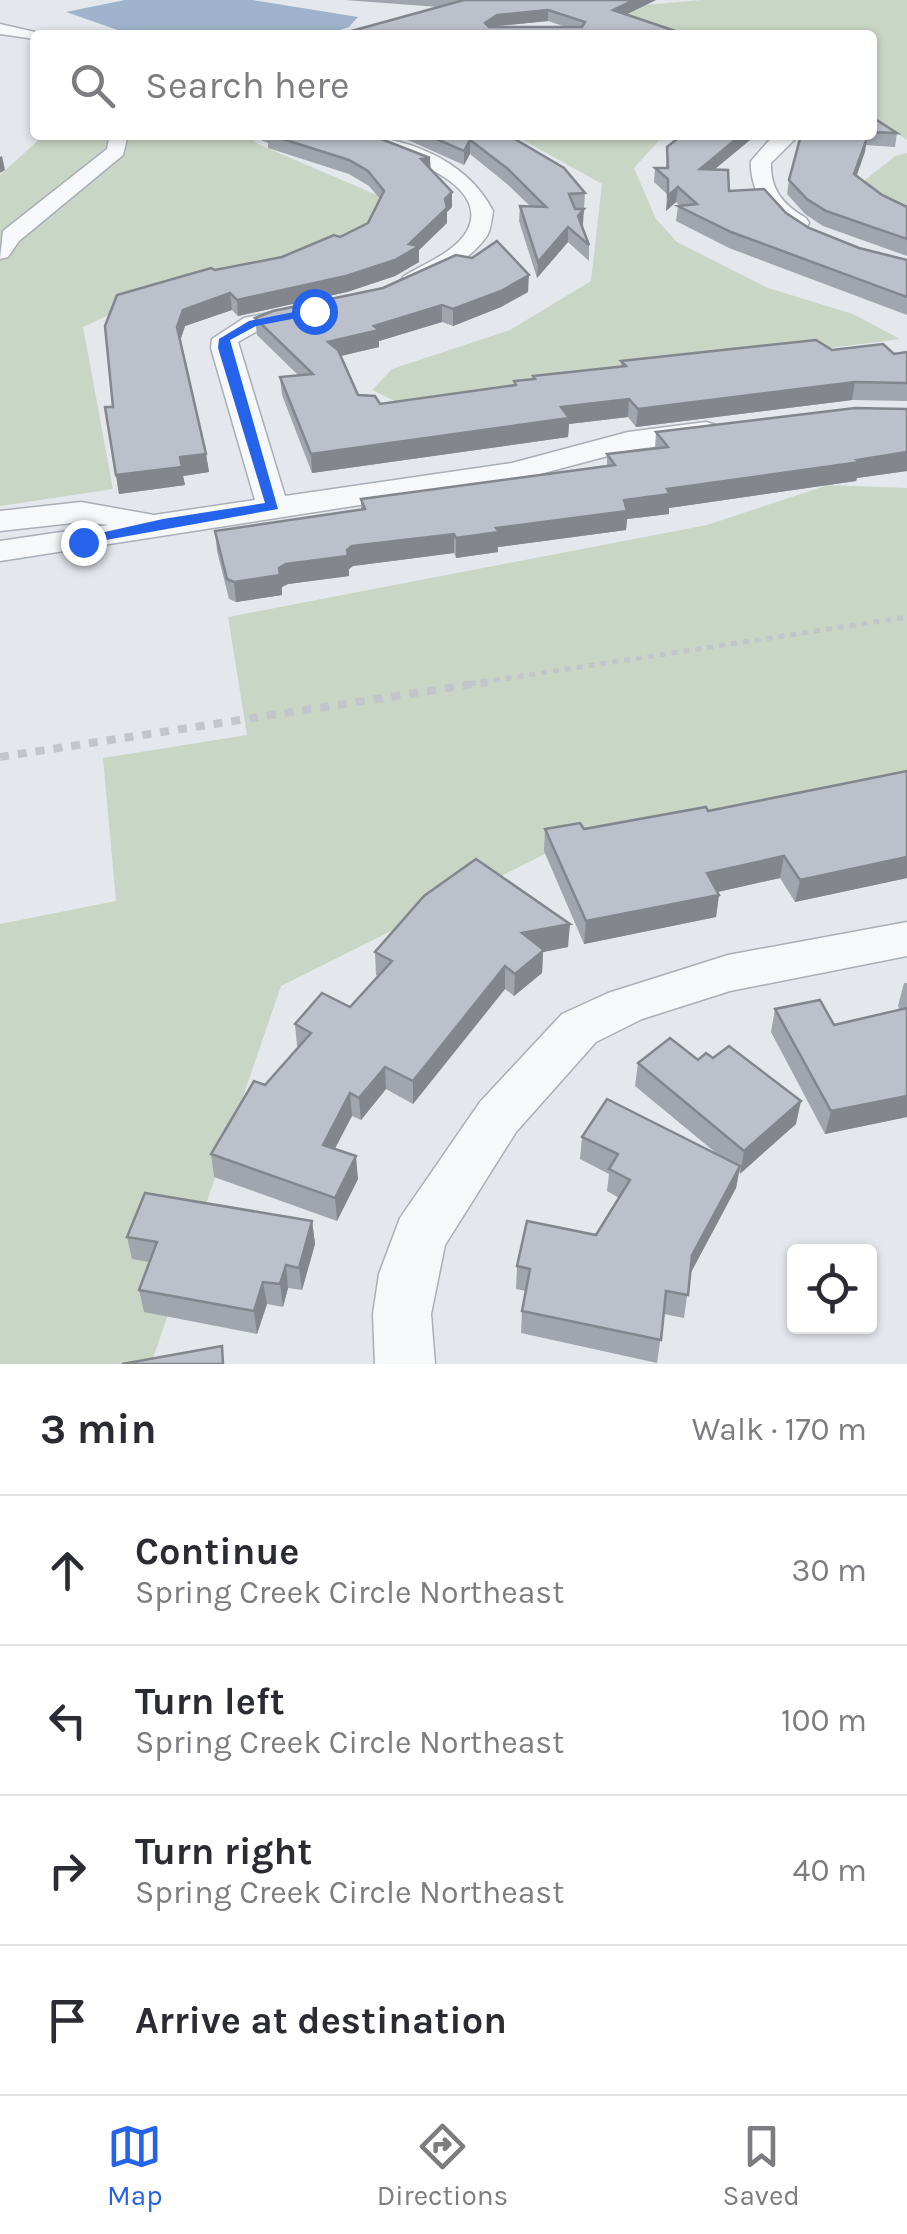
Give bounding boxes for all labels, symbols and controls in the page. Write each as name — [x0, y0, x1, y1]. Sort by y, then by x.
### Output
search box — [30, 30, 877, 140]
icon: search — [65, 58, 120, 113]
text: Search here — [145, 63, 349, 108]
route start — [292, 289, 338, 335]
route end — [61, 520, 107, 566]
map controls — [787, 1244, 877, 1334]
button: locate — [787, 1244, 877, 1334]
text: 3 min — [40, 1404, 157, 1454]
text: Walk · 170 m — [692, 1411, 867, 1448]
text: Continue — [135, 1529, 299, 1574]
icon: ahead — [40, 1543, 95, 1598]
text: 30 m — [792, 1552, 867, 1589]
text: Spring Creek Circle Northeast — [135, 1574, 564, 1611]
text: Turn left — [135, 1679, 285, 1724]
icon: left — [40, 1693, 95, 1748]
text: 100 m — [781, 1702, 867, 1739]
text: Spring Creek Circle Northeast — [135, 1724, 564, 1761]
text: Turn right — [135, 1829, 312, 1874]
icon: right — [40, 1843, 95, 1898]
text: 40 m — [793, 1852, 867, 1889]
text: Spring Creek Circle Northeast — [135, 1874, 564, 1911]
icon: arrive — [40, 1993, 95, 2048]
text: Arrive at destination — [135, 1998, 507, 2043]
tab: Map — [107, 2119, 163, 2212]
tab: Directions — [377, 2119, 508, 2212]
tab: Saved — [722, 2119, 800, 2212]

